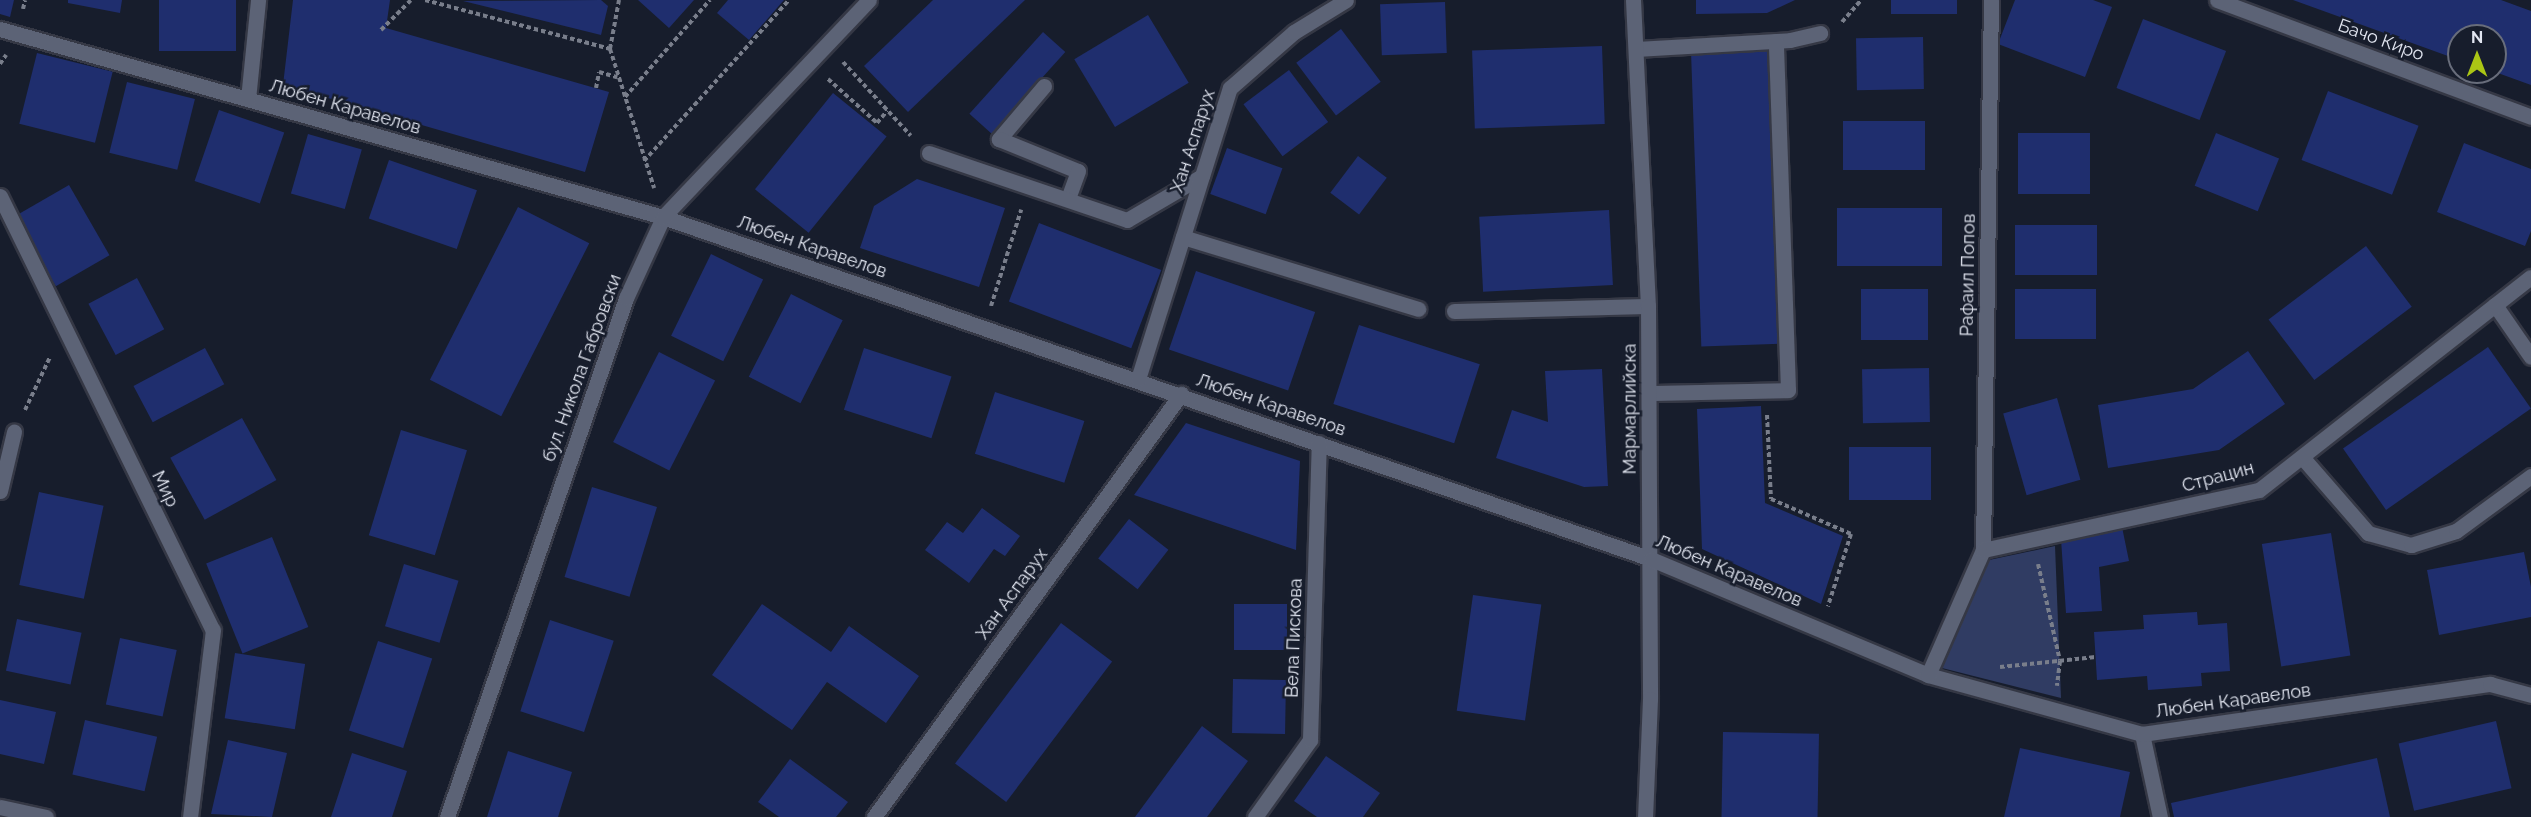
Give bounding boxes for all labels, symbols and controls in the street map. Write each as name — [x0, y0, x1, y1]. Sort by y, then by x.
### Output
street label: Бачо Киро — [2335, 14, 2427, 66]
north arrow — [2447, 24, 2507, 84]
text: N — [2471, 28, 2483, 47]
street label: Любен Каравелов — [267, 75, 423, 139]
street label: Хан Аспарух — [1166, 86, 1220, 196]
street label: Любен Каравелов — [734, 211, 890, 283]
street label: Рафаил Попов — [1956, 213, 1980, 337]
street label: бул. Никола Габровски — [538, 271, 626, 465]
street label: Мармарлийска — [1619, 344, 1641, 474]
street label: Любен Каравелов — [1193, 369, 1349, 441]
street label: Страцин — [2180, 457, 2256, 497]
street label: Мир — [147, 467, 183, 511]
street label: Любен Каравелов — [1653, 530, 1805, 612]
street label: Хан Аспарух — [972, 544, 1052, 644]
street label: Вела Пискова — [1281, 578, 1307, 698]
street label: Любен Каравелов — [2154, 679, 2312, 723]

